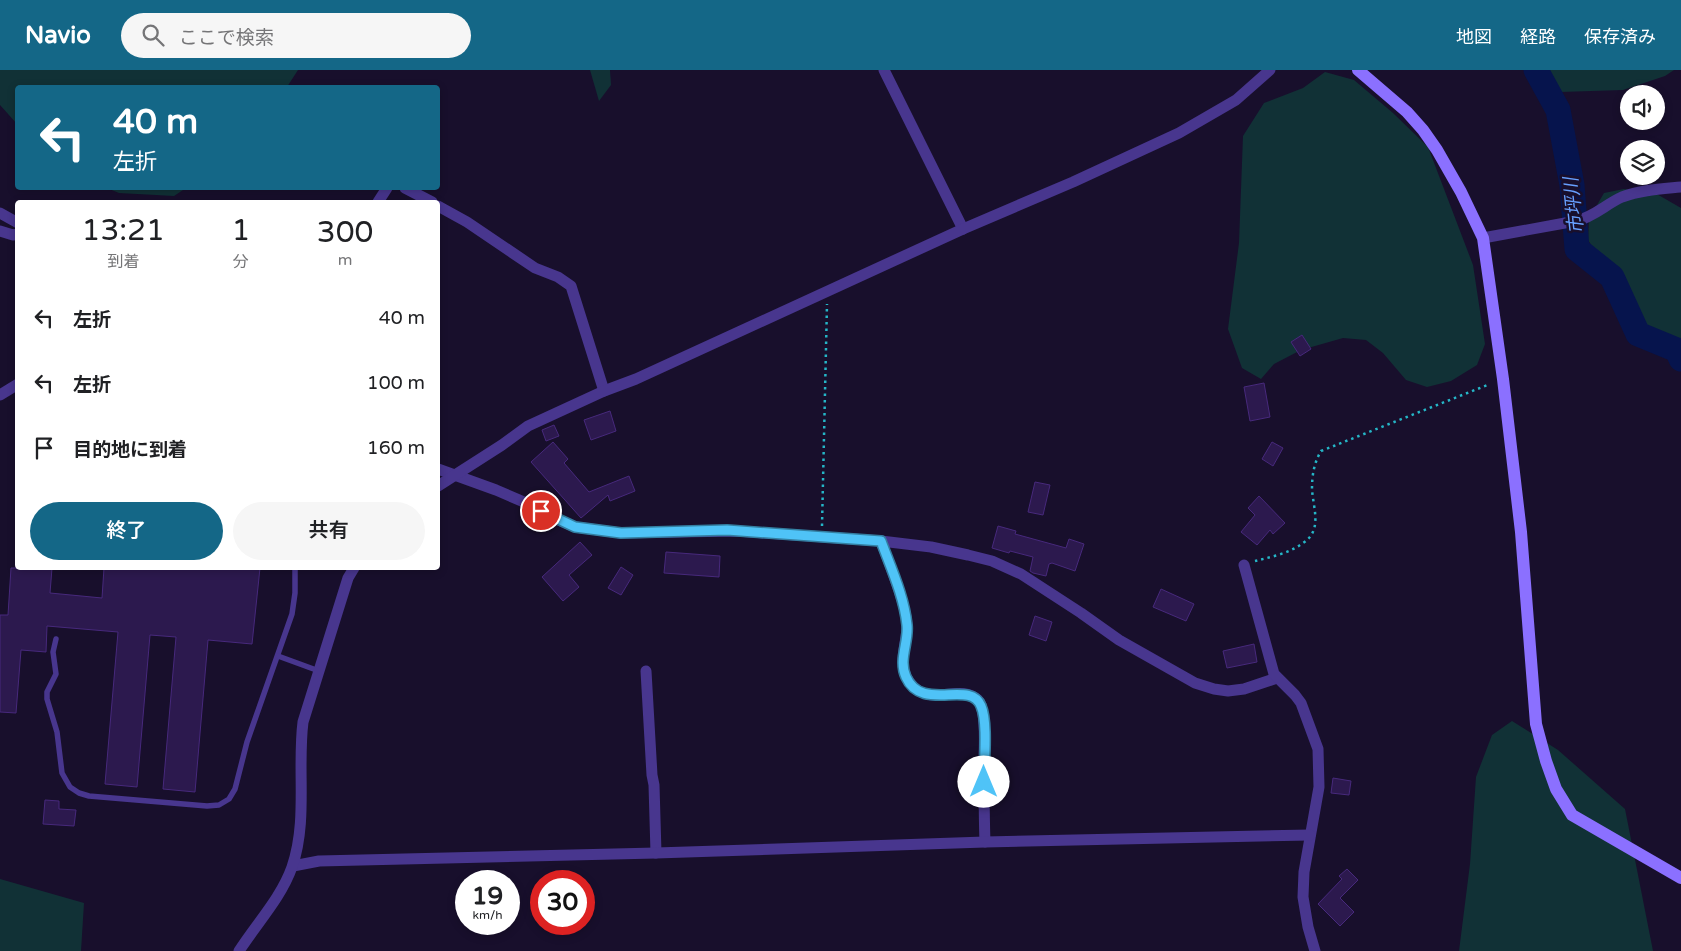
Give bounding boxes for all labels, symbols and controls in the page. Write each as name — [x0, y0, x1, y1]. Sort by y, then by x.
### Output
search box — [121, 13, 471, 58]
text: Navio — [25, 21, 91, 50]
icon: search — [139, 21, 167, 49]
text: 地図 — [1456, 26, 1492, 48]
text: 経路 — [1520, 26, 1556, 48]
text: 保存済み — [1584, 26, 1656, 48]
text: ここで検索 — [179, 27, 274, 49]
map controls — [1620, 85, 1665, 185]
button: sound — [1620, 85, 1665, 130]
text: 40 m — [113, 101, 198, 143]
icon: left — [30, 105, 95, 170]
button: layers — [1620, 140, 1665, 185]
text: 左折 — [113, 149, 157, 175]
water label: 市坪川 — [1560, 174, 1588, 235]
text: 13:21 — [82, 212, 165, 249]
text: 1 — [231, 212, 250, 249]
text: 300 — [317, 214, 373, 251]
text: m — [338, 250, 352, 270]
text: 到着 — [107, 252, 139, 272]
text: 分 — [233, 252, 249, 272]
icon: left — [30, 304, 58, 332]
text: 40 m — [379, 307, 425, 329]
text: 左折 — [73, 309, 111, 331]
icon: left — [30, 369, 58, 397]
text: 100 m — [367, 372, 425, 394]
text: 左折 — [73, 374, 111, 396]
icon: arrive — [30, 434, 58, 462]
text: 160 m — [367, 437, 425, 459]
text: 目的地に到着 — [73, 439, 187, 461]
pin — [520, 490, 562, 532]
icon: arrive — [527, 497, 555, 525]
button: 終了 — [30, 502, 223, 560]
button: 共有 — [233, 502, 425, 560]
position arrow — [957, 755, 1009, 807]
speed limit sign: 30 — [530, 870, 595, 935]
text: 19 — [472, 881, 503, 911]
text: km/h — [472, 908, 503, 922]

